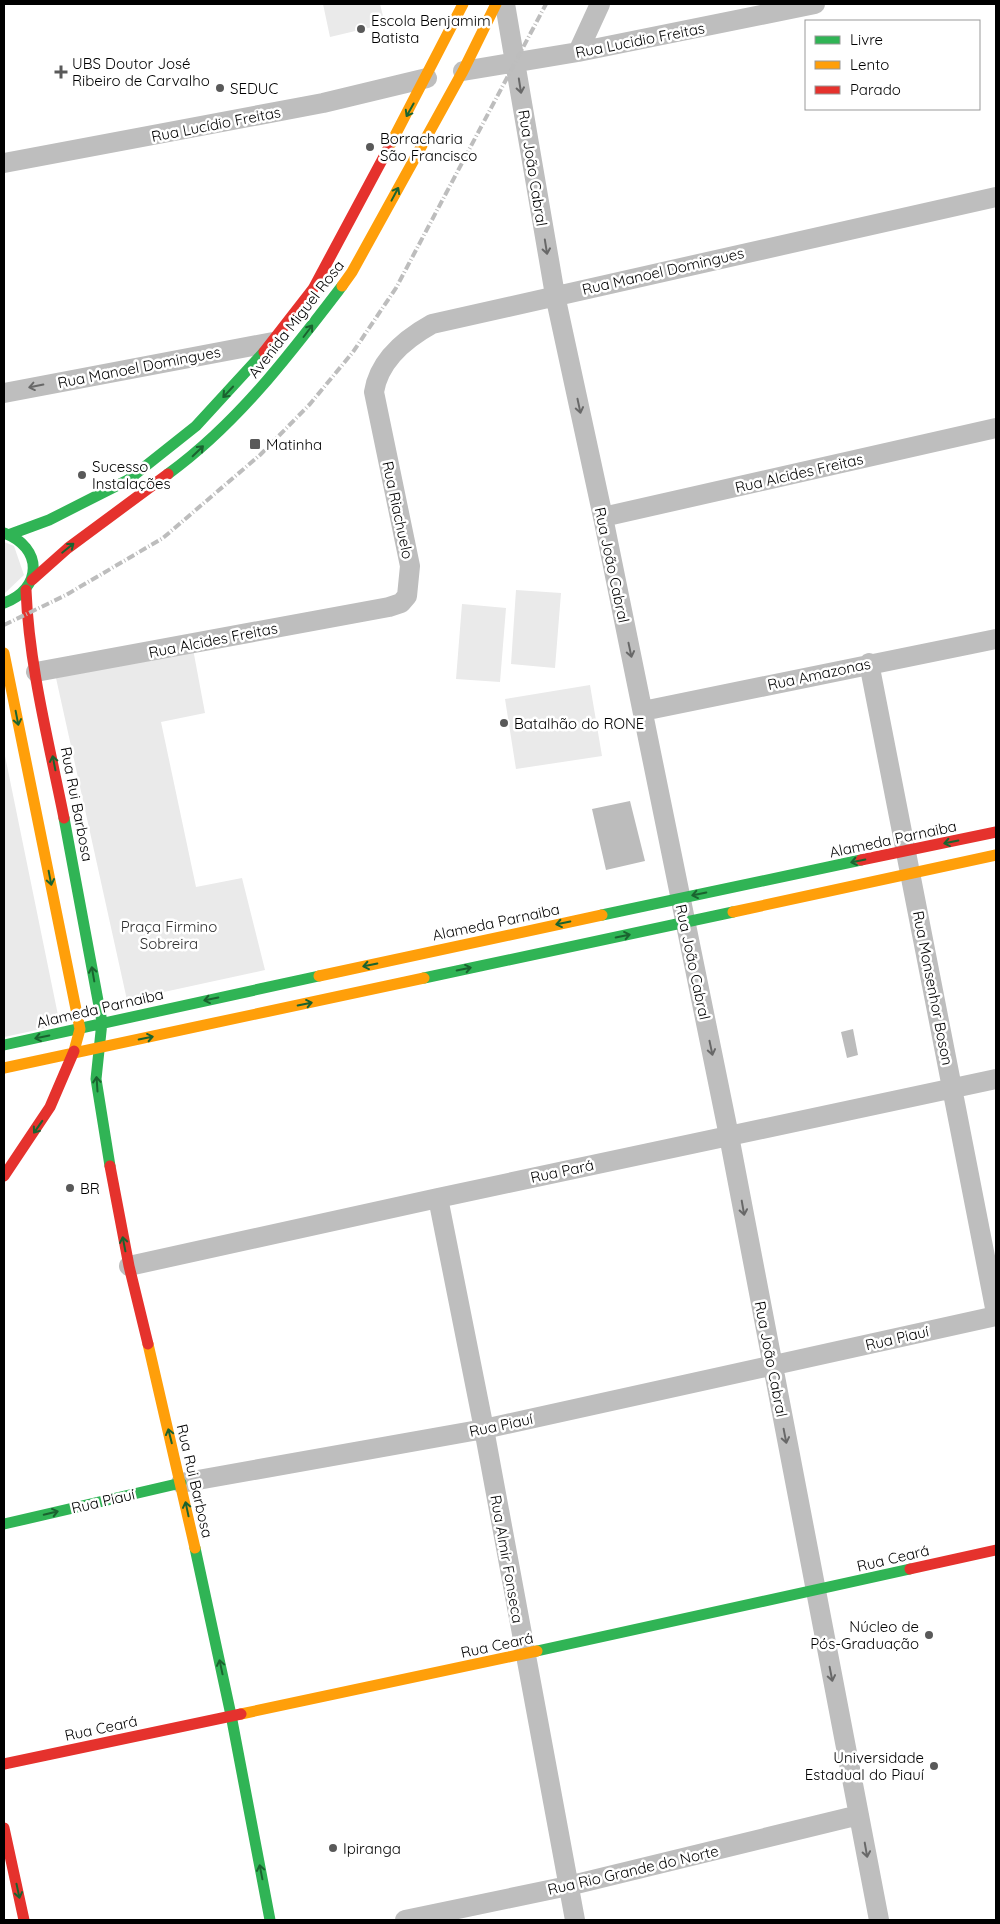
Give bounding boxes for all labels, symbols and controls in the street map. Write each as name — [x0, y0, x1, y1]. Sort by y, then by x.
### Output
place label: Escola Benjamim Batista — [371, 11, 491, 47]
street label: Rua Lucidio Freitas — [574, 18, 706, 62]
legend — [805, 20, 980, 110]
marker: Escola Benjamim Batista — [355, 23, 367, 35]
text: Livre — [850, 30, 883, 49]
place label: UBS Doutor José Ribeiro de Carvalho — [72, 54, 210, 90]
text: Lento — [850, 55, 889, 74]
marker: UBS Doutor José Ribeiro de Carvalho — [54, 65, 68, 79]
one-way arrow — [515, 78, 525, 94]
place label: SEDUC — [230, 79, 278, 98]
text: Parado — [850, 80, 901, 99]
marker: SEDUC — [214, 82, 226, 94]
street label: Rua Lucídio Freitas — [150, 102, 282, 146]
one-way arrow — [405, 102, 414, 117]
street label: Rua João Cabral — [514, 108, 552, 228]
place label: Borracharia São Francisco — [380, 129, 477, 165]
marker: Borracharia São Francisco — [364, 141, 376, 153]
one-way arrow — [390, 187, 400, 202]
one-way arrow — [542, 238, 552, 254]
street label: Rua Manoel Domingues — [580, 243, 746, 299]
street label: Avenida Miguel Rosa — [244, 256, 348, 382]
one-way arrow — [303, 324, 313, 338]
street label: Rua Manoel Domingues — [56, 342, 222, 392]
one-way arrow — [29, 382, 45, 392]
one-way arrow — [222, 385, 234, 398]
one-way arrow — [574, 397, 584, 413]
place label: Matinha — [266, 435, 322, 454]
marker: Matinha — [248, 437, 262, 451]
one-way arrow — [192, 445, 204, 457]
street label: Rua Alcides Freitas — [733, 449, 865, 497]
place label: Sucesso Instalações — [92, 457, 171, 493]
street label: Rua Riachuelo — [378, 459, 418, 561]
marker: Sucesso Instalações — [76, 469, 88, 481]
street label: Rua João Cabral — [590, 505, 634, 625]
one-way arrow — [62, 542, 75, 553]
street label: Rua Alcides Freitas — [147, 618, 279, 662]
one-way arrow — [626, 642, 635, 658]
street label: Rua Amazonas — [766, 654, 872, 694]
one-way arrow — [13, 710, 23, 726]
place label: Batalhão do RONE — [514, 714, 644, 733]
marker: Batalhão do RONE — [498, 717, 510, 729]
street label: Rua Rui Barbosa — [57, 745, 97, 863]
one-way arrow — [49, 755, 58, 771]
street label: Alameda Parnaiba — [828, 816, 958, 862]
one-way arrow — [944, 838, 960, 847]
one-way arrow — [851, 857, 867, 867]
one-way arrow — [45, 869, 55, 885]
one-way arrow — [691, 889, 707, 899]
street label: Alameda Parnaiba — [431, 899, 561, 945]
street label: Rua João Cabral — [671, 902, 715, 1022]
street label: Rua Monsenhor Boson — [909, 909, 957, 1067]
park label: Praça Firmino Sobreira — [121, 917, 217, 953]
one-way arrow — [556, 919, 572, 928]
one-way arrow — [614, 931, 630, 940]
one-way arrow — [363, 960, 379, 970]
one-way arrow — [455, 964, 471, 973]
one-way arrow — [88, 967, 98, 983]
street label: Alameda Parnaiba — [35, 984, 165, 1032]
one-way arrow — [204, 995, 220, 1004]
one-way arrow — [296, 998, 312, 1008]
one-way arrow — [34, 1033, 50, 1042]
one-way arrow — [138, 1033, 154, 1043]
one-way arrow — [707, 1040, 716, 1056]
one-way arrow — [93, 1076, 102, 1092]
one-way arrow — [33, 1120, 43, 1134]
street label: Rua Pará — [529, 1155, 595, 1187]
place label: BR — [80, 1179, 100, 1198]
marker: BR — [64, 1182, 76, 1194]
one-way arrow — [738, 1199, 748, 1215]
one-way arrow — [119, 1236, 129, 1252]
street label: Rua João Cabral — [750, 1299, 792, 1419]
street label: Rua Piauí — [863, 1321, 931, 1355]
street label: Rua Piauí — [467, 1409, 535, 1441]
street label: Rua Rui Barbosa — [173, 1422, 217, 1540]
one-way arrow — [165, 1428, 174, 1444]
one-way arrow — [781, 1428, 790, 1444]
street label: Rua Piauí — [69, 1484, 137, 1518]
street label: Rua Almir Fonseca — [486, 1493, 528, 1625]
one-way arrow — [182, 1501, 191, 1517]
one-way arrow — [43, 1508, 59, 1517]
street label: Rua Ceará — [855, 1540, 931, 1576]
place label: Núcleo de Pós-Graduação — [810, 1617, 919, 1653]
street label: Rua Ceará — [459, 1628, 535, 1662]
marker: Núcleo de Pós-Graduação — [923, 1629, 935, 1641]
one-way arrow — [216, 1660, 225, 1676]
one-way arrow — [827, 1665, 836, 1681]
street label: Rua Ceará — [63, 1711, 139, 1745]
place label: Universidade Estadual do Piauí — [805, 1748, 925, 1784]
marker: Universidade Estadual do Piauí — [928, 1760, 940, 1772]
place label: Ipiranga — [343, 1839, 401, 1858]
street label: Rua Rio Grande do Norte — [546, 1841, 720, 1899]
marker: Ipiranga — [327, 1842, 339, 1854]
one-way arrow — [861, 1842, 871, 1858]
one-way arrow — [255, 1865, 265, 1881]
one-way arrow — [13, 1883, 23, 1899]

